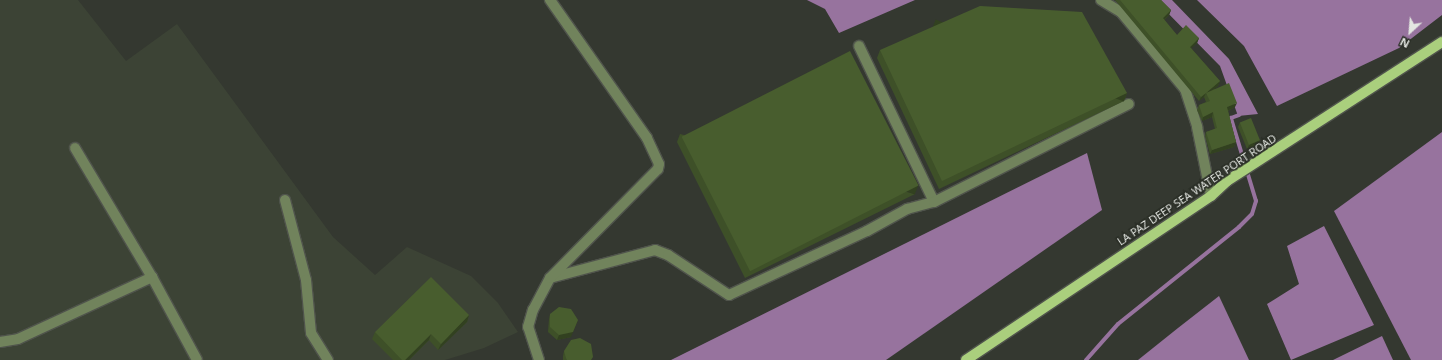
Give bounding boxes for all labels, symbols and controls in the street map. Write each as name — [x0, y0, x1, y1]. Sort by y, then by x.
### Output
north arrow — [1390, 12, 1430, 52]
text: N — [1397, 35, 1412, 52]
street label: LA PAZ DEEP SEA WATER PORT ROAD — [1115, 132, 1279, 248]

